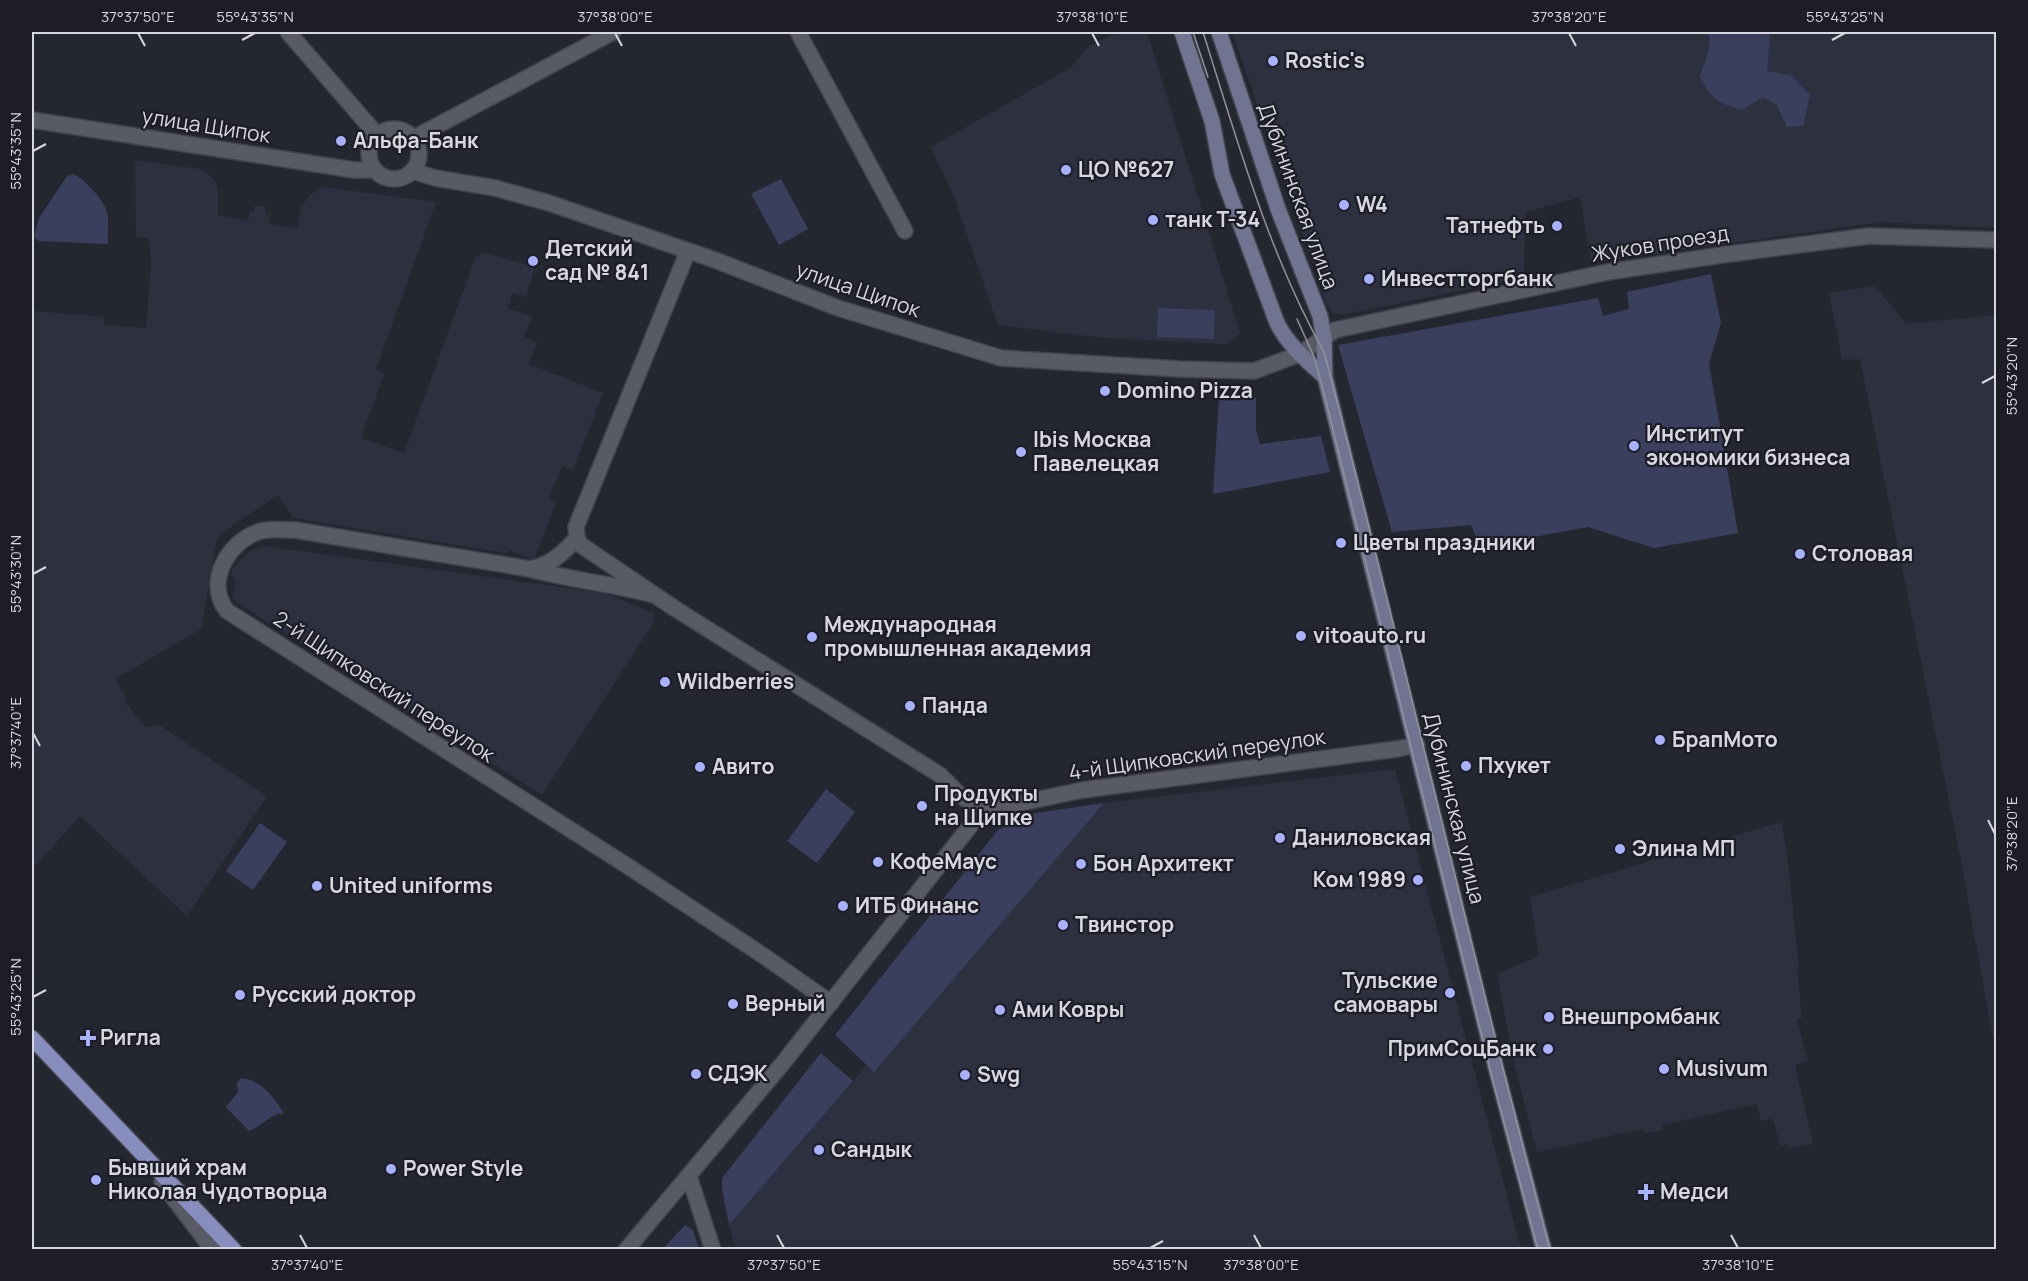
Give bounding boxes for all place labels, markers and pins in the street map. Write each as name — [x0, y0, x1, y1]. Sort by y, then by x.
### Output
place label: Rostic's — [1285, 46, 1365, 74]
marker: Rostic's — [1266, 54, 1280, 68]
place label: Альфа-Банк — [353, 126, 479, 154]
marker: Альфа-Банк — [334, 134, 348, 148]
place label: ЦО №627 — [1078, 155, 1174, 183]
marker: ЦО №627 — [1059, 163, 1073, 177]
place label: W4 — [1356, 190, 1388, 218]
marker: W4 — [1337, 198, 1351, 212]
place label: танк Т-34 — [1165, 205, 1260, 233]
place label: Татнефть — [1446, 211, 1545, 239]
marker: танк Т-34 — [1146, 213, 1160, 227]
marker: Татнефть — [1550, 219, 1564, 233]
place label: Детский сад № 841 — [545, 234, 649, 286]
marker: Детский сад № 841 — [526, 254, 540, 268]
place label: Инвестторгбанк — [1381, 264, 1553, 292]
marker: Инвестторгбанк — [1362, 272, 1376, 286]
place label: Domino Pizza — [1117, 376, 1253, 404]
marker: Domino Pizza — [1098, 384, 1112, 398]
place label: Институт экономики бизнеса — [1646, 419, 1850, 471]
place label: Ibis Москва Павелецкая — [1033, 425, 1159, 477]
marker: Институт экономики бизнеса — [1627, 439, 1641, 453]
marker: Ibis Москва Павелецкая — [1014, 445, 1028, 459]
place label: Цветы праздники — [1353, 528, 1536, 556]
marker: Цветы праздники — [1334, 536, 1348, 550]
place label: Столовая — [1812, 539, 1913, 567]
marker: Столовая — [1793, 547, 1807, 561]
place label: Международная промышленная академия — [824, 610, 1091, 662]
place label: vitoauto.ru — [1313, 621, 1426, 649]
marker: vitoauto.ru — [1294, 629, 1308, 643]
marker: Международная промышленная академия — [805, 630, 819, 644]
place label: Wildberries — [677, 667, 794, 695]
marker: Wildberries — [658, 675, 672, 689]
place label: Панда — [922, 691, 988, 719]
marker: Панда — [903, 699, 917, 713]
place label: БрапМото — [1672, 725, 1778, 753]
marker: БрапМото — [1653, 733, 1667, 747]
place label: Пхукет — [1478, 751, 1551, 779]
place label: Авито — [712, 752, 775, 780]
marker: Пхукет — [1459, 759, 1473, 773]
marker: Авито — [693, 760, 707, 774]
place label: Продукты на Щипке — [934, 779, 1038, 831]
marker: Продукты на Щипке — [915, 799, 929, 813]
place label: Даниловская — [1292, 823, 1431, 851]
marker: Даниловская — [1273, 831, 1287, 845]
place label: Элина МП — [1632, 834, 1735, 862]
marker: Элина МП — [1613, 842, 1627, 856]
place label: КофеМаус — [890, 847, 997, 875]
place label: Бон Архитект — [1093, 849, 1234, 877]
marker: КофеМаус — [871, 855, 885, 869]
marker: Бон Архитект — [1074, 857, 1088, 871]
place label: Ком 1989 — [1313, 865, 1406, 893]
place label: United uniforms — [329, 871, 493, 899]
marker: Ком 1989 — [1411, 873, 1425, 887]
marker: United uniforms — [310, 879, 324, 893]
place label: ИТБ Финанс — [855, 891, 979, 919]
marker: ИТБ Финанс — [836, 899, 850, 913]
place label: Твинстор — [1075, 910, 1174, 938]
marker: Твинстор — [1056, 918, 1070, 932]
place label: Тульские самовары — [1334, 966, 1438, 1018]
place label: Русский доктор — [252, 980, 416, 1008]
marker: Тульские самовары — [1443, 986, 1457, 1000]
marker: Русский доктор — [233, 988, 247, 1002]
place label: Верный — [745, 989, 825, 1017]
place label: Ами Ковры — [1012, 995, 1124, 1023]
marker: Верный — [726, 997, 740, 1011]
place label: Внешпромбанк — [1561, 1002, 1720, 1030]
marker: Ами Ковры — [993, 1003, 1007, 1017]
marker: Внешпромбанк — [1542, 1010, 1556, 1024]
place label: Ригла — [100, 1023, 161, 1051]
marker: Ригла — [81, 1031, 95, 1045]
place label: ПримСоцБанк — [1388, 1034, 1537, 1062]
marker: ПримСоцБанк — [1541, 1042, 1555, 1056]
place label: Musivum — [1676, 1054, 1768, 1082]
place label: СДЭК — [708, 1059, 768, 1087]
place label: Swg — [977, 1060, 1020, 1088]
marker: Musivum — [1657, 1062, 1671, 1076]
marker: СДЭК — [689, 1067, 703, 1081]
marker: Swg — [958, 1068, 972, 1082]
place label: Сандык — [831, 1135, 912, 1163]
marker: Сандык — [812, 1143, 826, 1157]
place label: Бывший храм Николая Чудотворца — [108, 1153, 327, 1205]
place label: Power Style — [403, 1154, 523, 1182]
marker: Power Style — [384, 1162, 398, 1176]
marker: Бывший храм Николая Чудотворца — [89, 1173, 103, 1187]
place label: Медси — [1660, 1177, 1729, 1205]
marker: Медси — [1637, 1183, 1655, 1201]

